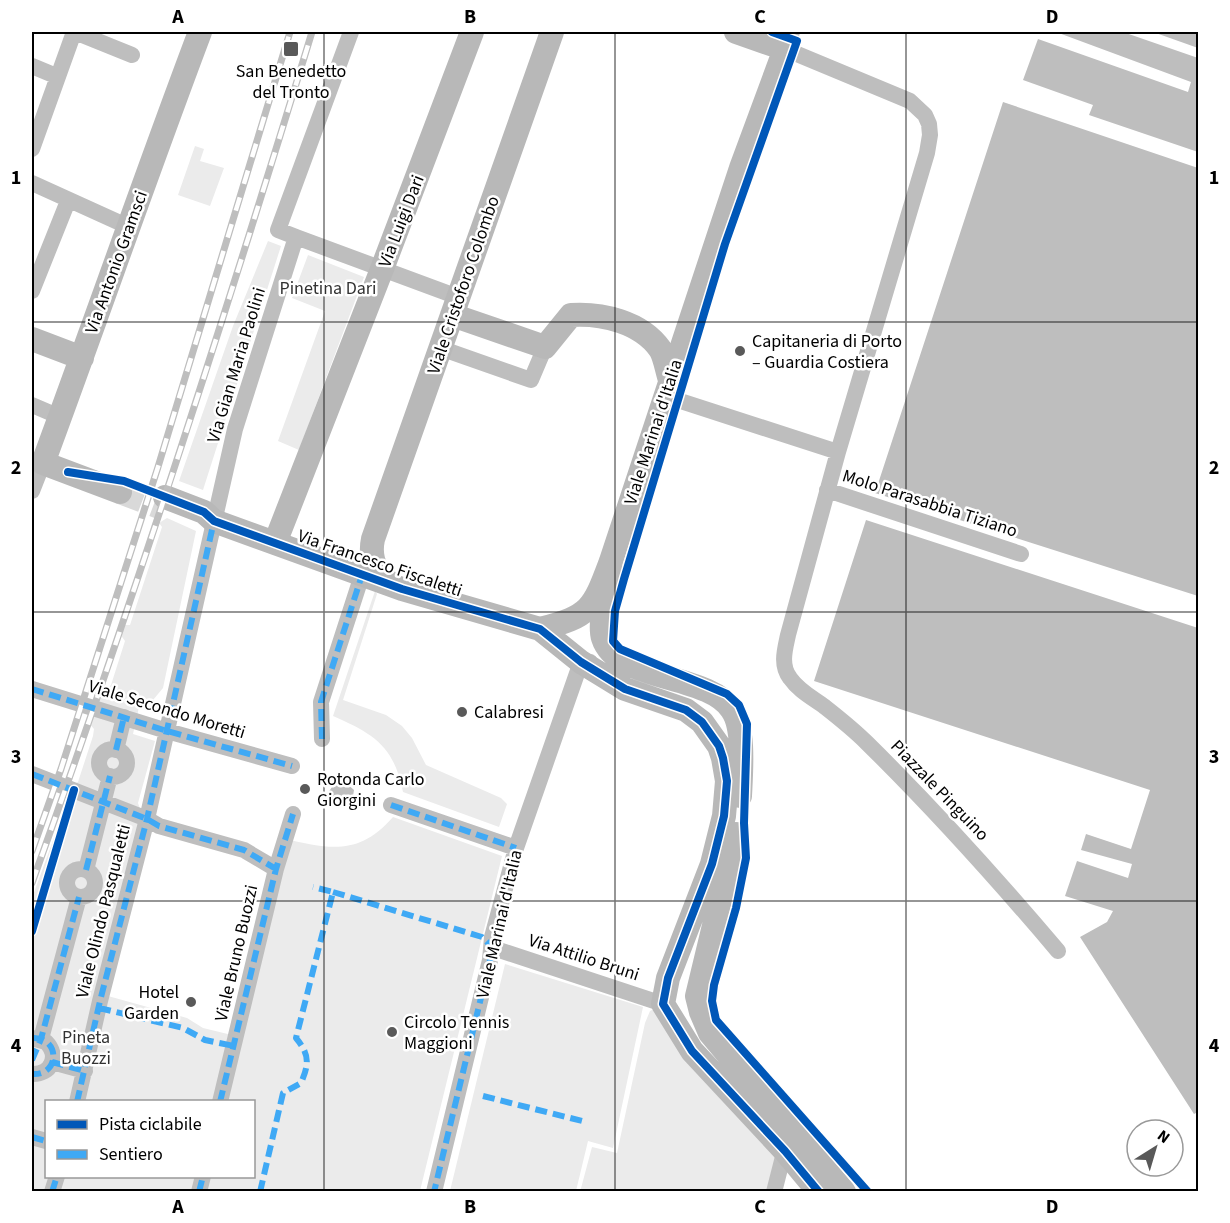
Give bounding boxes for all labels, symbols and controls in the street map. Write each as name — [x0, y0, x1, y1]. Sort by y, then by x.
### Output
text: A — [171, 3, 184, 31]
text: B — [464, 3, 476, 31]
text: C — [754, 3, 766, 31]
text: D — [1046, 3, 1058, 31]
marker: San Benedetto del Tronto — [282, 40, 300, 58]
place label: San Benedetto del Tronto — [236, 59, 346, 105]
text: 1 — [11, 164, 21, 192]
text: 1 — [1209, 164, 1219, 192]
street label: Via Luigi Dari — [372, 171, 431, 271]
street label: Via Antonio Gramsci — [79, 187, 154, 337]
street label: Viale Cristoforo Colombo — [421, 193, 506, 378]
park label: Pinetina Dari — [279, 276, 377, 301]
street label: Via Gian Maria Paolini — [201, 284, 272, 446]
place label: Capitaneria di Porto – Guardia Costiera — [752, 329, 902, 375]
marker: Capitaneria di Porto – Guardia Costiera — [733, 344, 747, 358]
street label: Viale Marinai d'Italia — [618, 356, 689, 508]
text: 2 — [11, 454, 21, 482]
text: 2 — [1209, 454, 1219, 482]
street label: Molo Parasabbia Tiziano — [839, 463, 1021, 544]
street label: Via Francesco Fiscaletti — [294, 524, 466, 603]
street label: Viale Secondo Moretti — [85, 674, 248, 745]
place label: Calabresi — [474, 700, 544, 725]
marker: Calabresi — [455, 705, 469, 719]
street label: Piazzale Pinguino — [885, 734, 995, 847]
text: 3 — [11, 743, 21, 771]
text: 3 — [1209, 743, 1219, 771]
place label: Rotonda Carlo Giorgini — [317, 767, 425, 813]
marker: Rotonda Carlo Giorgini — [298, 782, 312, 796]
street label: Viale Olindo Pasqualetti — [70, 821, 137, 1001]
street label: Viale Marinai d'Italia — [470, 847, 529, 1001]
street label: Viale Bruno Buozzi — [209, 882, 264, 1024]
street label: Via Attilio Bruni — [525, 928, 643, 987]
place label: Hotel Garden — [124, 980, 179, 1026]
marker: Hotel Garden — [184, 995, 198, 1009]
place label: Circolo Tennis Maggioni — [404, 1010, 509, 1056]
park label: Pineta Buozzi — [61, 1025, 111, 1071]
marker: Circolo Tennis Maggioni — [385, 1025, 399, 1039]
text: 4 — [11, 1032, 22, 1060]
text: 4 — [1209, 1032, 1220, 1060]
legend — [45, 1100, 255, 1178]
text: Pista ciclabile — [99, 1112, 202, 1137]
north arrow — [1125, 1118, 1185, 1178]
text: N — [1153, 1125, 1174, 1149]
text: Sentiero — [99, 1142, 163, 1167]
text: A — [171, 1193, 184, 1221]
text: B — [464, 1193, 476, 1221]
text: C — [754, 1193, 766, 1221]
text: D — [1046, 1193, 1058, 1221]

